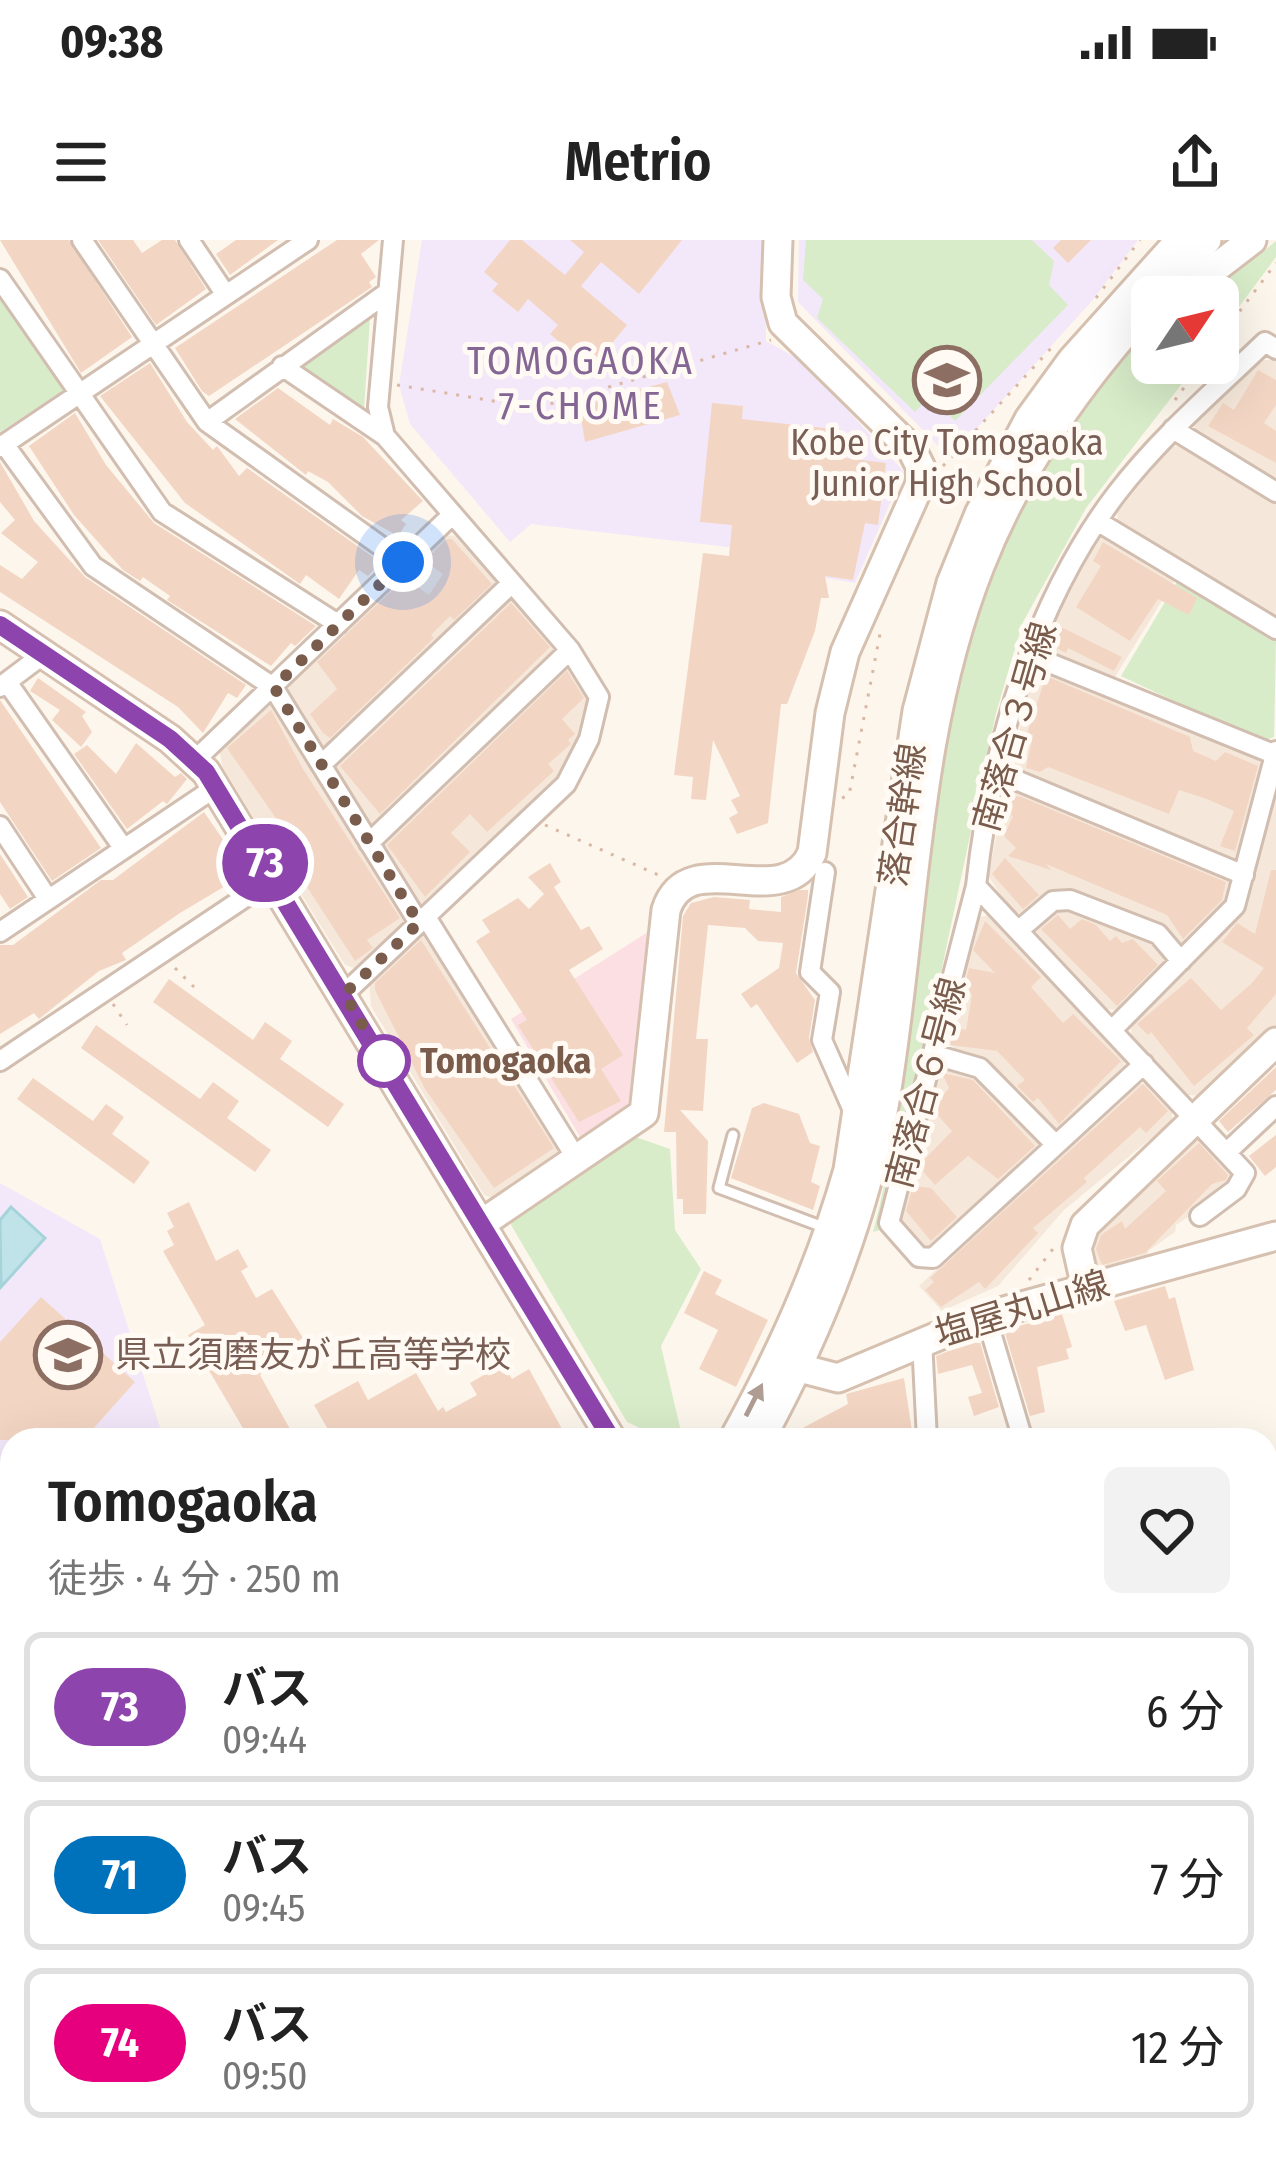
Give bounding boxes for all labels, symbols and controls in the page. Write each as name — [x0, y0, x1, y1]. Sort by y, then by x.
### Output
text: 09:38 — [60, 15, 164, 69]
icon: menu — [48, 129, 114, 195]
icon: share — [1162, 129, 1228, 195]
text: Metrio — [565, 130, 712, 194]
north arrow — [1131, 276, 1239, 384]
map controls — [1131, 276, 1239, 384]
district label: TOMOGAOKA 7-CHOME — [467, 338, 695, 429]
school or university icon: Kobe City Tomogaoka Junior High School — [912, 345, 982, 415]
place label: Kobe City Tomogaoka Junior High School — [790, 421, 1104, 506]
your location — [373, 532, 433, 592]
street label: 南落合３号線 — [964, 617, 1066, 837]
street label: 落合幹線 — [871, 741, 935, 889]
line badge: 73 — [211, 824, 319, 902]
text: 73 — [246, 838, 284, 888]
street label: 南落合６号線 — [877, 973, 975, 1193]
marker: Tomogaoka — [359, 1036, 409, 1086]
place label: Tomogaoka — [420, 1039, 592, 1083]
street label: 塩屋丸山線 — [929, 1262, 1115, 1356]
school or university icon: 県立須磨友が丘高等学校 — [33, 1320, 103, 1390]
place label: 県立須磨友が丘高等学校 — [115, 1333, 511, 1377]
one-way arrow — [744, 1383, 764, 1417]
button: heart — [1104, 1467, 1230, 1593]
text: Tomogaoka — [48, 1468, 318, 1536]
text: 徒歩 · 4 分 · 250 m — [48, 1556, 341, 1602]
text: バス — [222, 1662, 312, 1716]
text: 73 — [101, 1682, 139, 1732]
text: 6 分 — [1146, 1685, 1224, 1739]
text: 09:44 — [222, 1717, 307, 1763]
text: バス — [222, 1830, 312, 1884]
text: 71 — [102, 1850, 138, 1900]
text: 7 分 — [1150, 1853, 1224, 1907]
text: 09:45 — [222, 1885, 305, 1931]
text: バス — [222, 1998, 312, 2052]
text: 74 — [101, 2018, 139, 2068]
text: 12 分 — [1131, 2021, 1224, 2075]
text: 09:50 — [222, 2053, 308, 2099]

